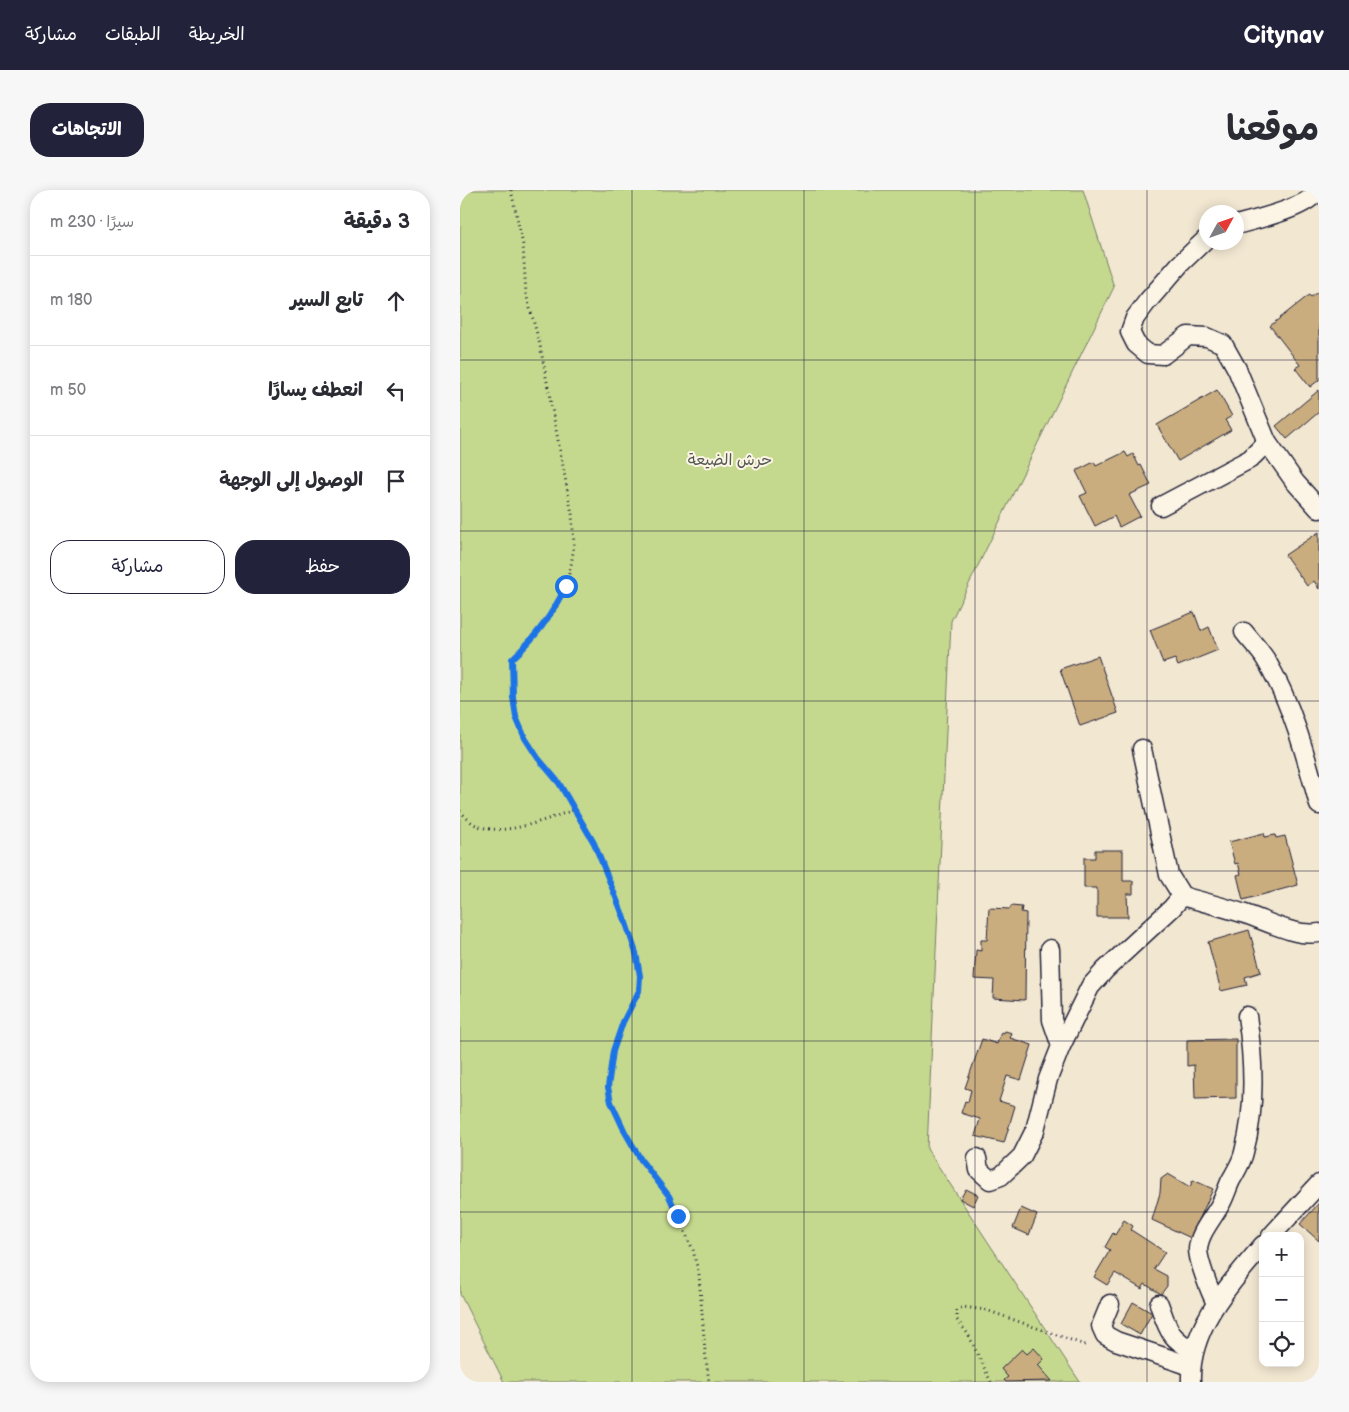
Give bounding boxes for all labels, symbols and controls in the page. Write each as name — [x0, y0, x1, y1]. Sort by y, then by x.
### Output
text: Citynav — [1244, 21, 1324, 50]
text: مشاركة — [25, 24, 77, 45]
text: الطبقات — [105, 24, 161, 45]
text: الخريطة — [189, 24, 245, 45]
button: الاتجاهات — [30, 103, 144, 157]
text: موقعنا — [1226, 108, 1319, 151]
north arrow — [1199, 205, 1244, 250]
text: 3 دقيقة — [344, 209, 410, 234]
text: سيرًا · 230 m — [50, 213, 134, 232]
icon: ahead — [382, 287, 410, 315]
text: تابع السير — [290, 289, 363, 312]
text: 180 m — [50, 291, 93, 310]
icon: left — [382, 377, 410, 405]
text: انعطف يسارًا — [268, 379, 363, 402]
text: 50 m — [50, 381, 86, 400]
park label: حرش الضيعة — [688, 451, 772, 470]
icon: arrive — [382, 467, 410, 495]
text: الوصول إلى الوجهة — [219, 469, 363, 492]
button: مشاركة — [50, 540, 225, 594]
button: حفظ — [235, 540, 410, 594]
route start — [555, 575, 578, 598]
route end — [667, 1205, 690, 1228]
map controls — [1259, 1232, 1304, 1367]
button: + — [1259, 1232, 1304, 1277]
button: − — [1259, 1277, 1304, 1322]
button: locate — [1259, 1322, 1304, 1367]

